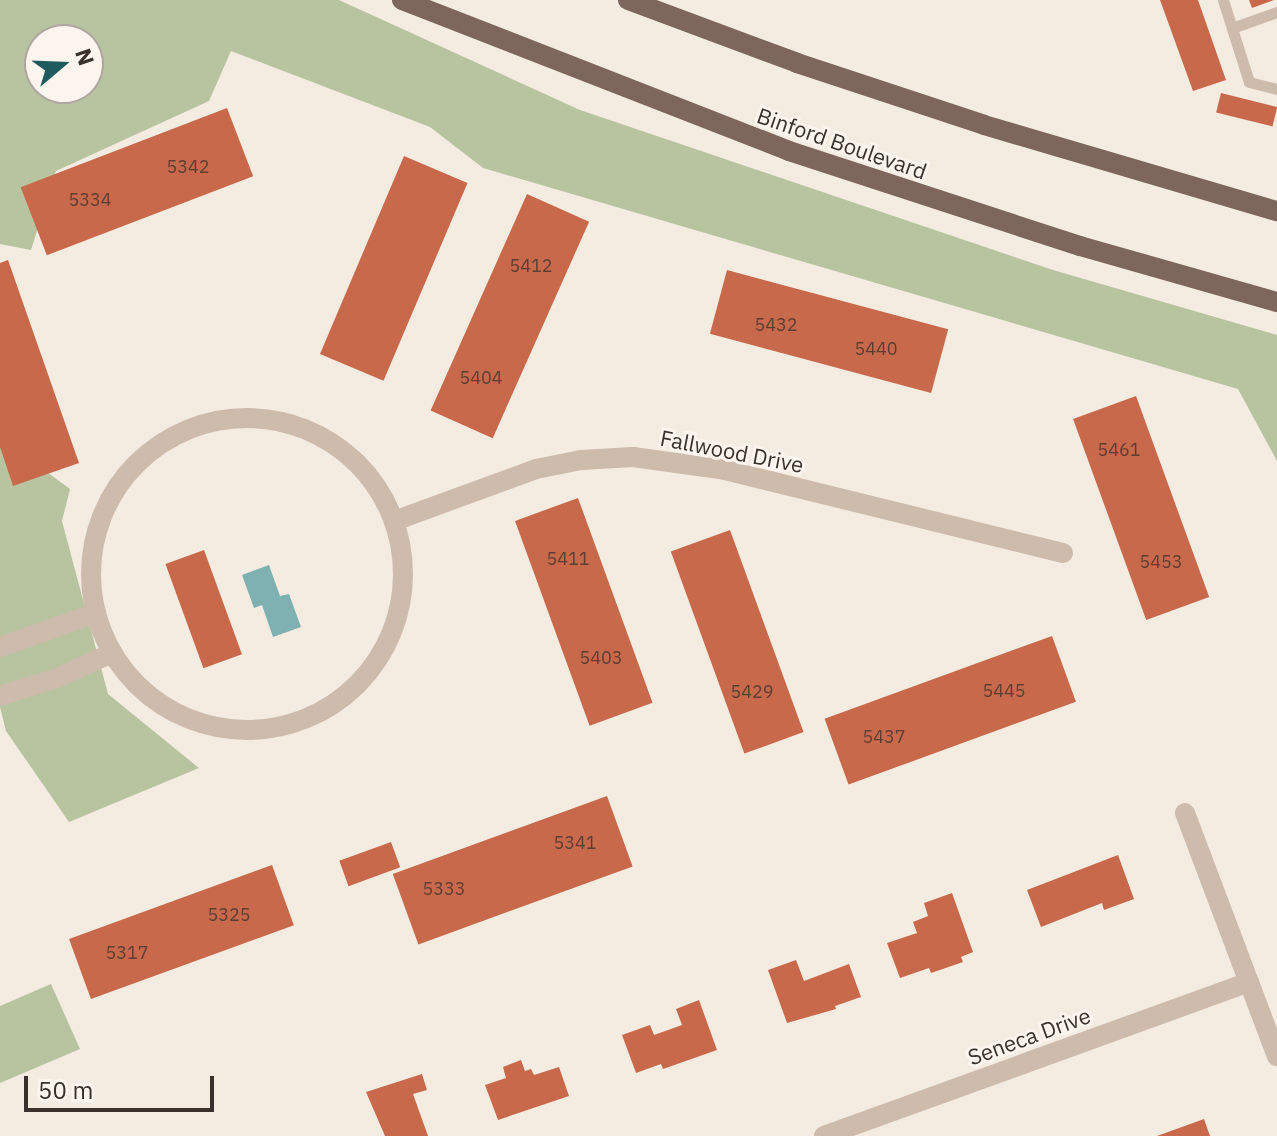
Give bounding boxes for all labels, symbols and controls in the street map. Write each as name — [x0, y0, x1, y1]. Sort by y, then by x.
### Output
north arrow — [24, 24, 104, 104]
text: N — [69, 44, 102, 69]
street label: Binford Boulevard — [754, 102, 930, 184]
house number: 5342 — [166, 156, 210, 178]
house number: 5334 — [68, 189, 112, 211]
house number: 5412 — [509, 255, 553, 277]
house number: 5432 — [754, 314, 798, 336]
house number: 5440 — [854, 338, 898, 360]
house number: 5404 — [459, 367, 503, 389]
street label: Fallwood Drive — [658, 424, 806, 478]
house number: 5461 — [1097, 439, 1141, 461]
house number: 5411 — [546, 548, 590, 570]
house number: 5453 — [1139, 551, 1183, 573]
house number: 5403 — [579, 647, 623, 669]
house number: 5445 — [982, 680, 1026, 702]
house number: 5429 — [730, 681, 774, 703]
house number: 5437 — [862, 726, 906, 748]
house number: 5341 — [553, 832, 597, 854]
house number: 5333 — [422, 878, 466, 900]
house number: 5325 — [207, 904, 251, 926]
house number: 5317 — [105, 942, 149, 964]
street label: Seneca Drive — [964, 1002, 1094, 1070]
scale bar — [28, 1060, 218, 1110]
text: 50 m — [38, 1074, 93, 1106]

